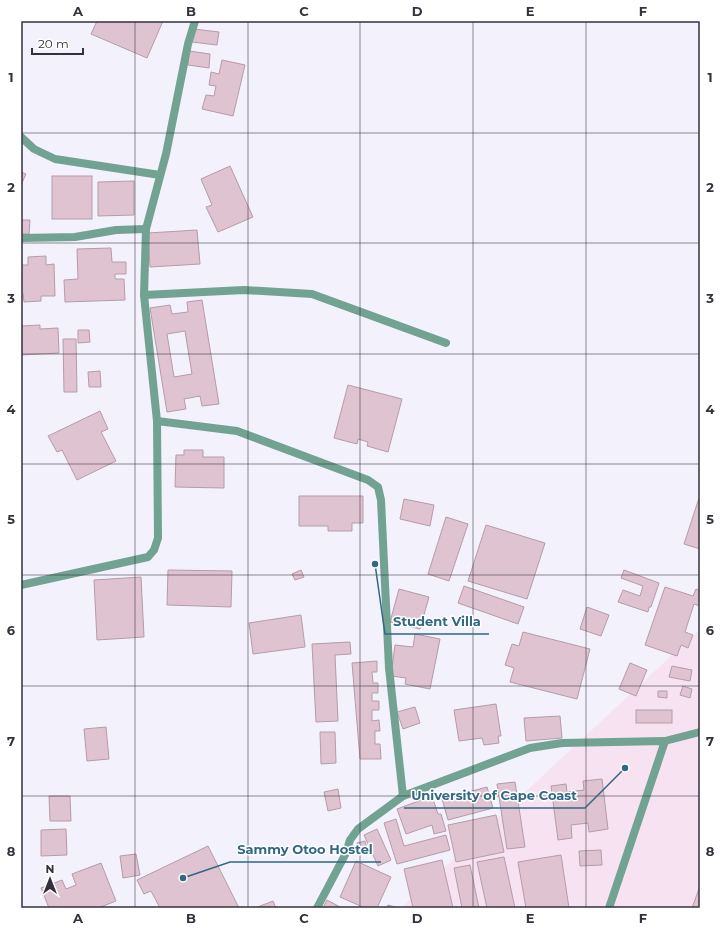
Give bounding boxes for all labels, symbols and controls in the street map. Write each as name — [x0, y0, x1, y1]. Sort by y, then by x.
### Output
text: A — [72, 3, 84, 19]
text: B — [186, 3, 196, 19]
text: C — [299, 3, 309, 19]
text: D — [412, 3, 423, 19]
text: E — [526, 3, 535, 19]
text: F — [639, 3, 647, 19]
scale bar — [32, 30, 83, 56]
text: 20 m — [38, 36, 69, 51]
text: 1 — [8, 69, 14, 85]
text: 1 — [707, 69, 713, 85]
text: 2 — [7, 179, 15, 195]
text: 2 — [706, 179, 714, 195]
text: 3 — [6, 290, 15, 306]
text: 3 — [705, 290, 714, 306]
text: 4 — [7, 401, 16, 417]
text: 4 — [706, 401, 715, 417]
text: 5 — [7, 511, 15, 527]
text: 5 — [706, 511, 714, 527]
callout: Student Villa — [385, 609, 489, 634]
text: Student Villa — [393, 613, 481, 629]
text: 6 — [7, 622, 16, 638]
text: 6 — [706, 622, 715, 638]
text: 7 — [7, 733, 15, 749]
text: 7 — [706, 733, 714, 749]
callout: University of Cape Coast — [404, 783, 585, 808]
text: University of Cape Coast — [411, 787, 577, 803]
callout: Sammy Otoo Hostel — [230, 837, 381, 862]
text: Sammy Otoo Hostel — [237, 841, 373, 857]
text: 8 — [7, 843, 16, 859]
text: 8 — [706, 843, 715, 859]
north arrow — [30, 859, 70, 899]
text: N — [46, 862, 54, 876]
text: A — [72, 910, 84, 926]
text: B — [186, 910, 196, 926]
text: C — [299, 910, 309, 926]
text: D — [412, 910, 423, 926]
text: E — [526, 910, 535, 926]
text: F — [639, 910, 647, 926]

